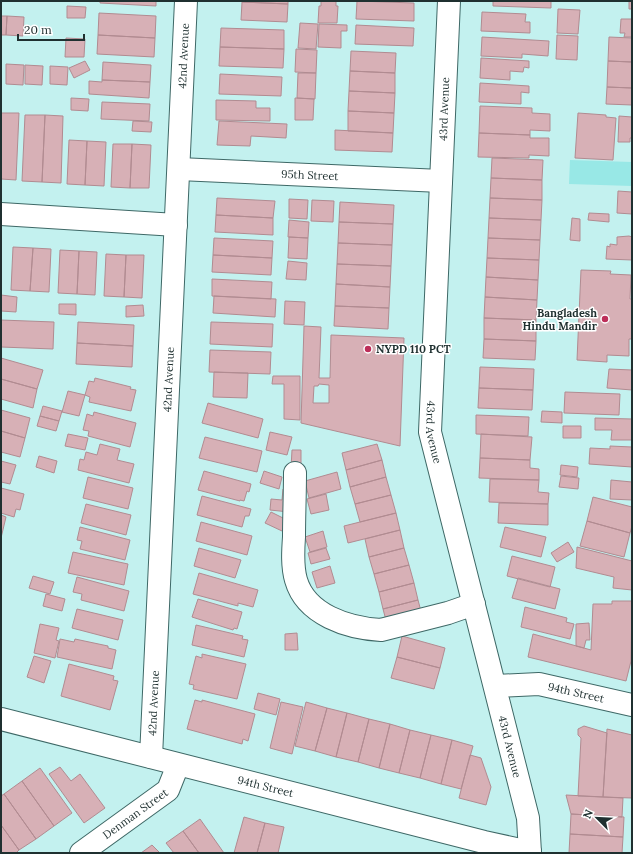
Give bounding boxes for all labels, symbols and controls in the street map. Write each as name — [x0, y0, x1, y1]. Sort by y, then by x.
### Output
scale bar — [18, 16, 84, 42]
text: 20 m — [24, 22, 52, 37]
street label: 42nd Avenue — [175, 23, 192, 89]
street label: 43rd Avenue — [436, 77, 452, 141]
street label: 95th Street — [281, 167, 340, 183]
place label: Bangladesh Hindu Mandir — [523, 306, 598, 333]
marker: Bangladesh Hindu Mandir — [600, 314, 610, 324]
place label: NYPD 110 PCT — [376, 342, 451, 356]
marker: NYPD 110 PCT — [363, 344, 373, 354]
street label: 42nd Avenue — [160, 346, 177, 412]
street label: 43rd Avenue — [423, 400, 445, 465]
street label: 42nd Avenue — [145, 670, 162, 736]
street label: 94th Street — [547, 679, 606, 706]
street label: 43rd Avenue — [495, 714, 524, 779]
street label: 94th Street — [236, 773, 296, 800]
street label: Denman Street — [100, 785, 171, 842]
north arrow — [577, 798, 617, 838]
text: N — [580, 807, 596, 821]

